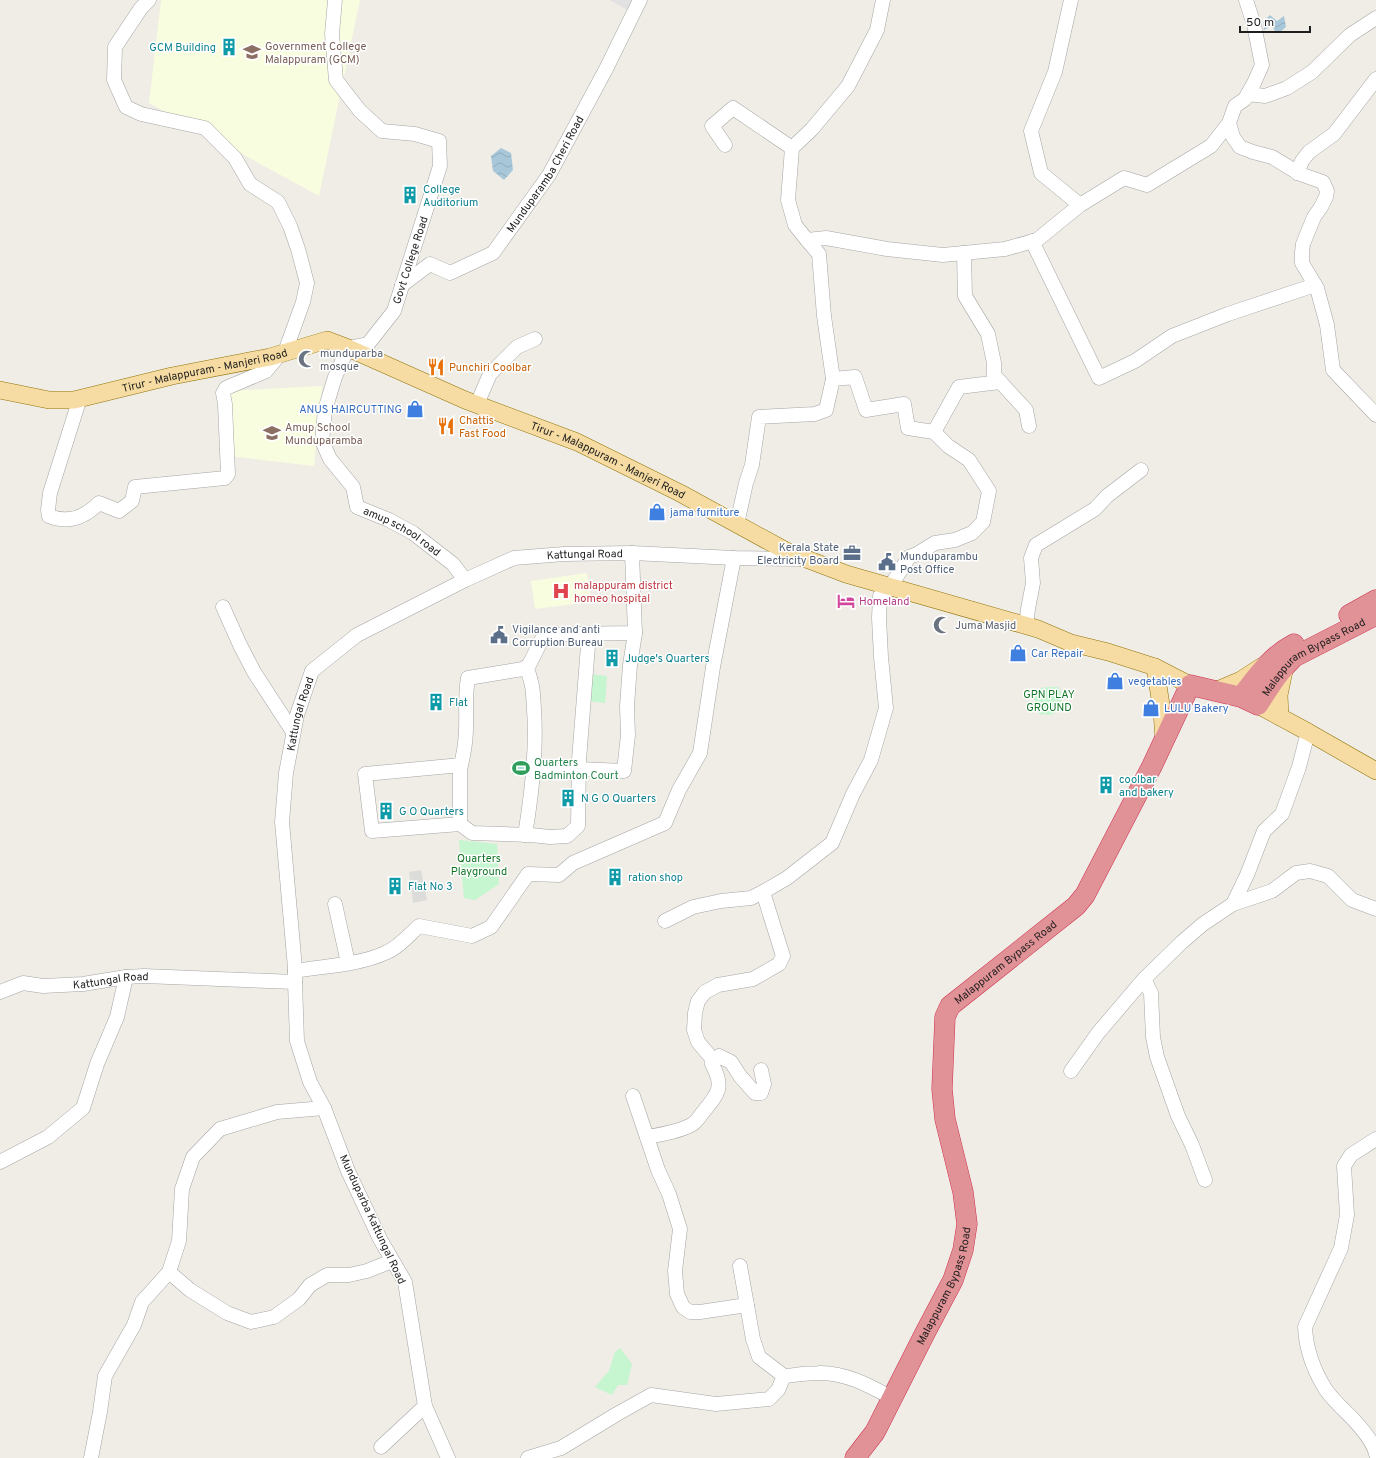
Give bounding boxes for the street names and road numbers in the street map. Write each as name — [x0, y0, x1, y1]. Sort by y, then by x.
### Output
street label: Munduparamba Cheri Road — [504, 114, 587, 236]
street label: Govt College Road — [390, 215, 432, 306]
street label: Tirur - Malappuram - Manjeri Road — [121, 346, 289, 396]
street label: Tirur - Malappuram - Manjeri Road — [528, 419, 688, 503]
street label: amup school road — [361, 504, 443, 560]
street label: Kattungal Road — [546, 547, 623, 563]
street label: Malappuram Bypass Road — [1259, 616, 1368, 699]
street label: Kattungal Road — [284, 675, 317, 752]
street label: Malappuram Bypass Road — [952, 918, 1060, 1008]
street label: Kattungal Road — [73, 970, 149, 992]
street label: Munduparba Kattungal Road — [336, 1152, 408, 1286]
street label: Malappuram Bypass Road — [914, 1226, 974, 1348]

